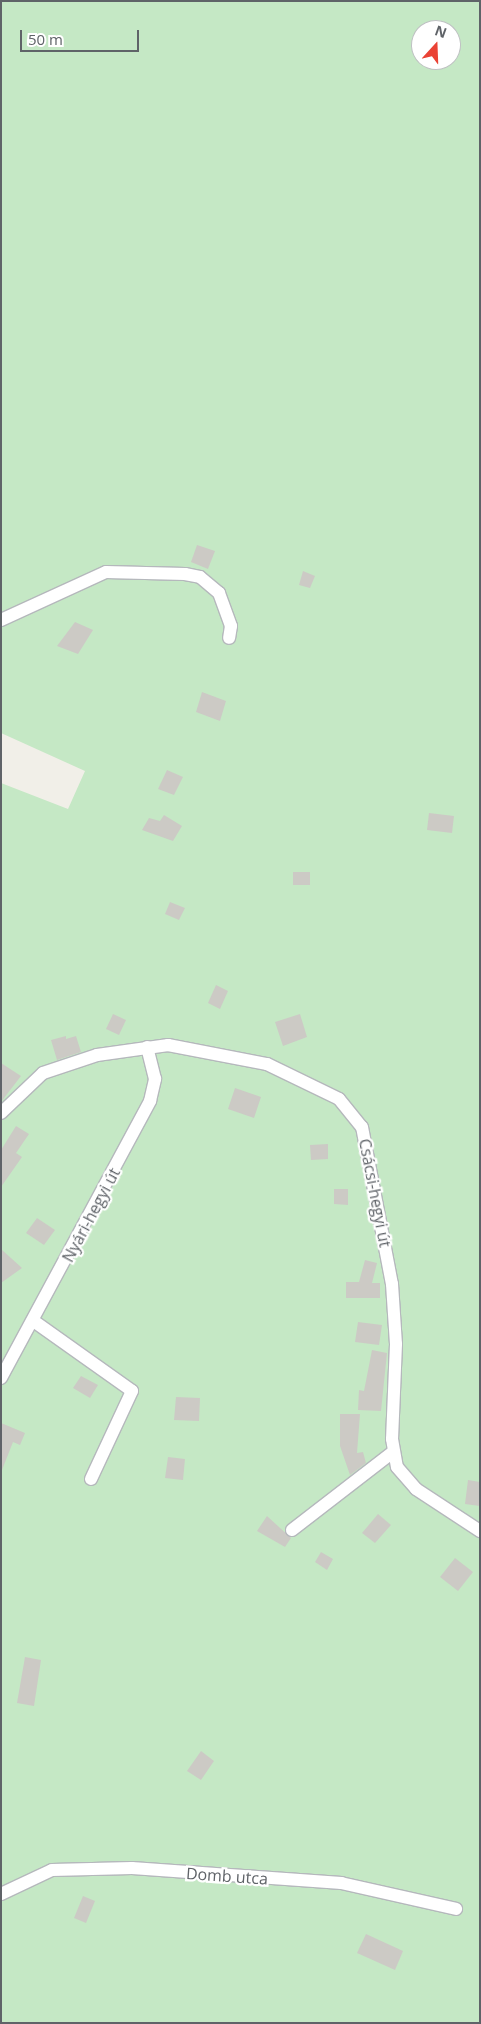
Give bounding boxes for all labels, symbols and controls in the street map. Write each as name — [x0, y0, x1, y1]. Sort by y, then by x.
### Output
scale bar — [22, 20, 141, 52]
north arrow — [411, 20, 461, 70]
text: N — [432, 20, 450, 42]
text: 50 m — [28, 29, 63, 49]
street label: Csácsi-hegyi út — [355, 1137, 395, 1249]
street label: Nyári-hegyi út — [58, 1165, 124, 1265]
street label: Domb utca — [185, 1864, 269, 1888]

